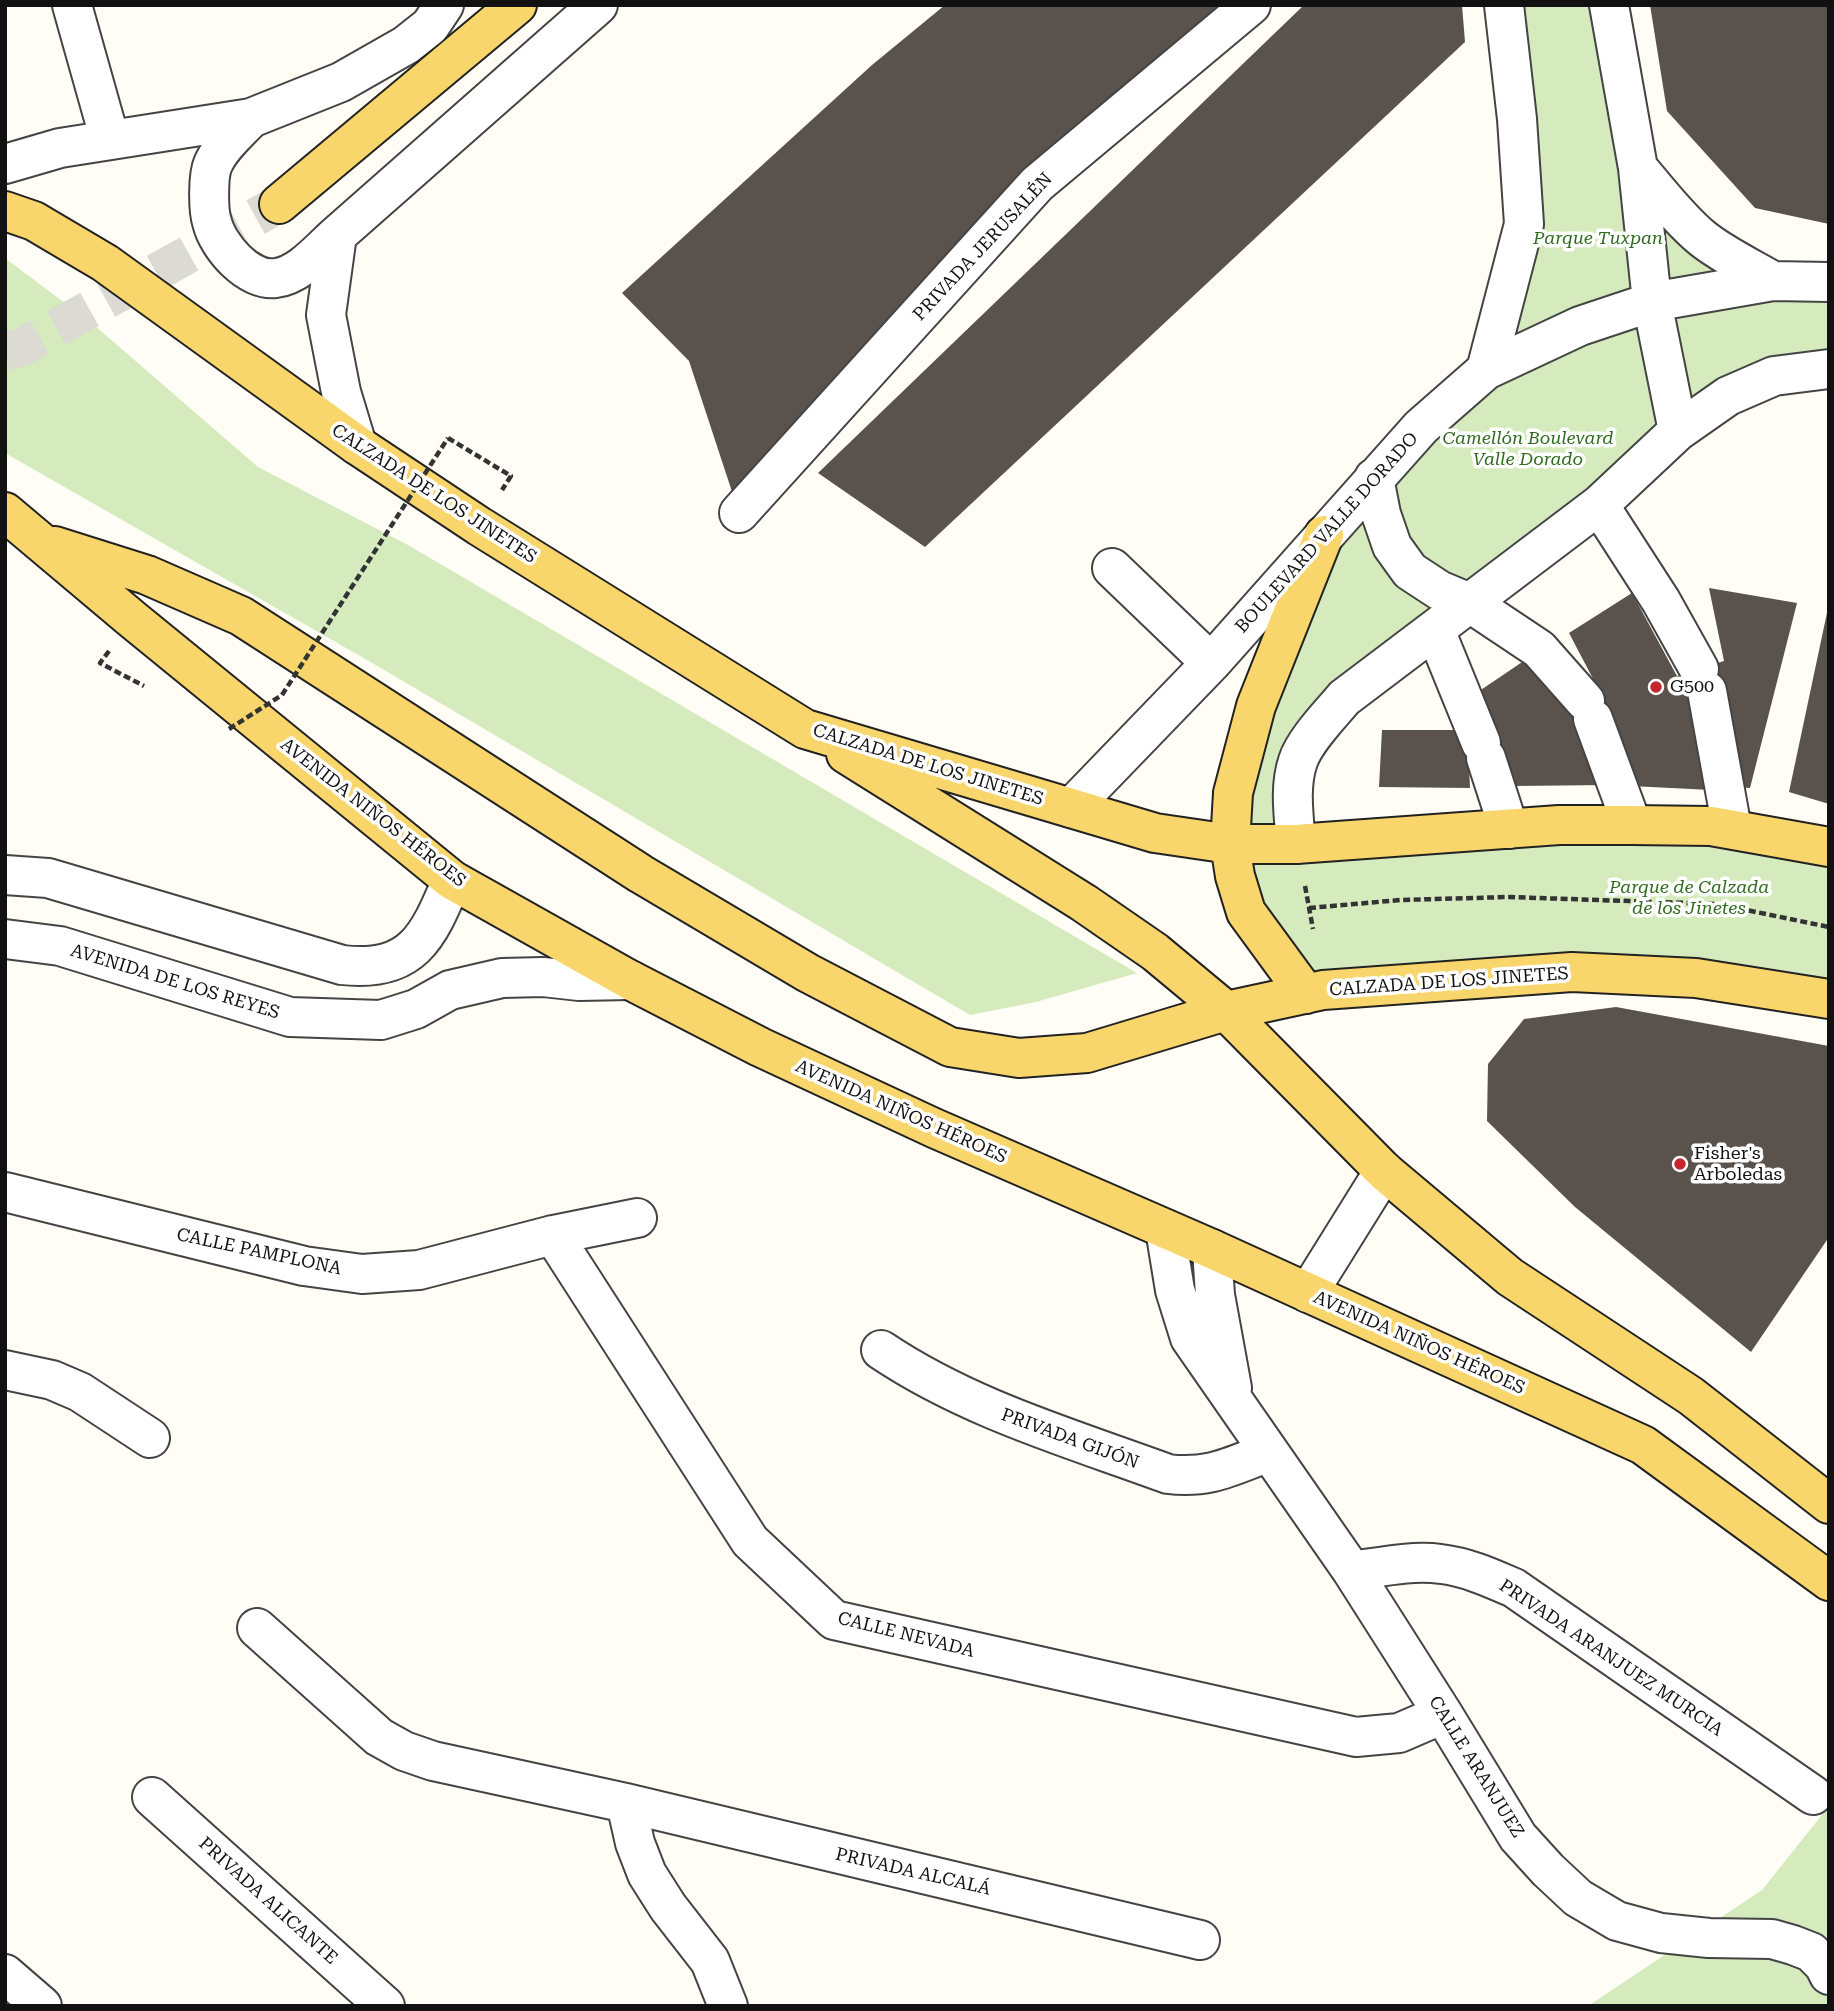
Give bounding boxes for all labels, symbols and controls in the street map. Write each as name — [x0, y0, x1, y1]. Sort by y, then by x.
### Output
street label: PRIVADA JERUSALÉN — [909, 169, 1057, 325]
park label: Parque Tuxpan — [1533, 228, 1663, 250]
street label: CALZADA DE LOS JINETES — [328, 420, 540, 568]
street label: BOULEVARD VALLE DORADO — [1231, 428, 1423, 638]
park label: Camellón Boulevard Valle Dorado — [1442, 428, 1614, 471]
place label: G500 — [1670, 676, 1714, 698]
marker: G500 — [1648, 679, 1664, 695]
street label: CALZADA DE LOS JINETES — [810, 720, 1046, 810]
street label: AVENIDA NIÑOS HÉROES — [276, 734, 470, 892]
park label: Parque de Calzada de los Jinetes — [1609, 877, 1769, 920]
street label: AVENIDA DE LOS REYES — [68, 940, 282, 1024]
street label: CALZADA DE LOS JINETES — [1329, 963, 1569, 1001]
street label: AVENIDA NIÑOS HÉROES — [792, 1056, 1010, 1168]
place label: Fisher's Arboledas — [1694, 1143, 1782, 1186]
marker: Fisher's Arboledas — [1672, 1156, 1688, 1172]
street label: CALLE PAMPLONA — [175, 1224, 343, 1280]
street label: AVENIDA NIÑOS HÉROES — [1310, 1287, 1528, 1399]
street label: PRIVADA GIJÓN — [998, 1404, 1142, 1474]
street label: PRIVADA ARANJUEZ MURCIA — [1495, 1575, 1727, 1741]
street label: CALLE NEVADA — [835, 1608, 977, 1662]
street label: CALLE ARANJUEZ — [1424, 1692, 1528, 1842]
street label: PRIVADA ALICANTE — [194, 1833, 342, 1969]
street label: PRIVADA ALCALÁ — [833, 1844, 993, 1900]

